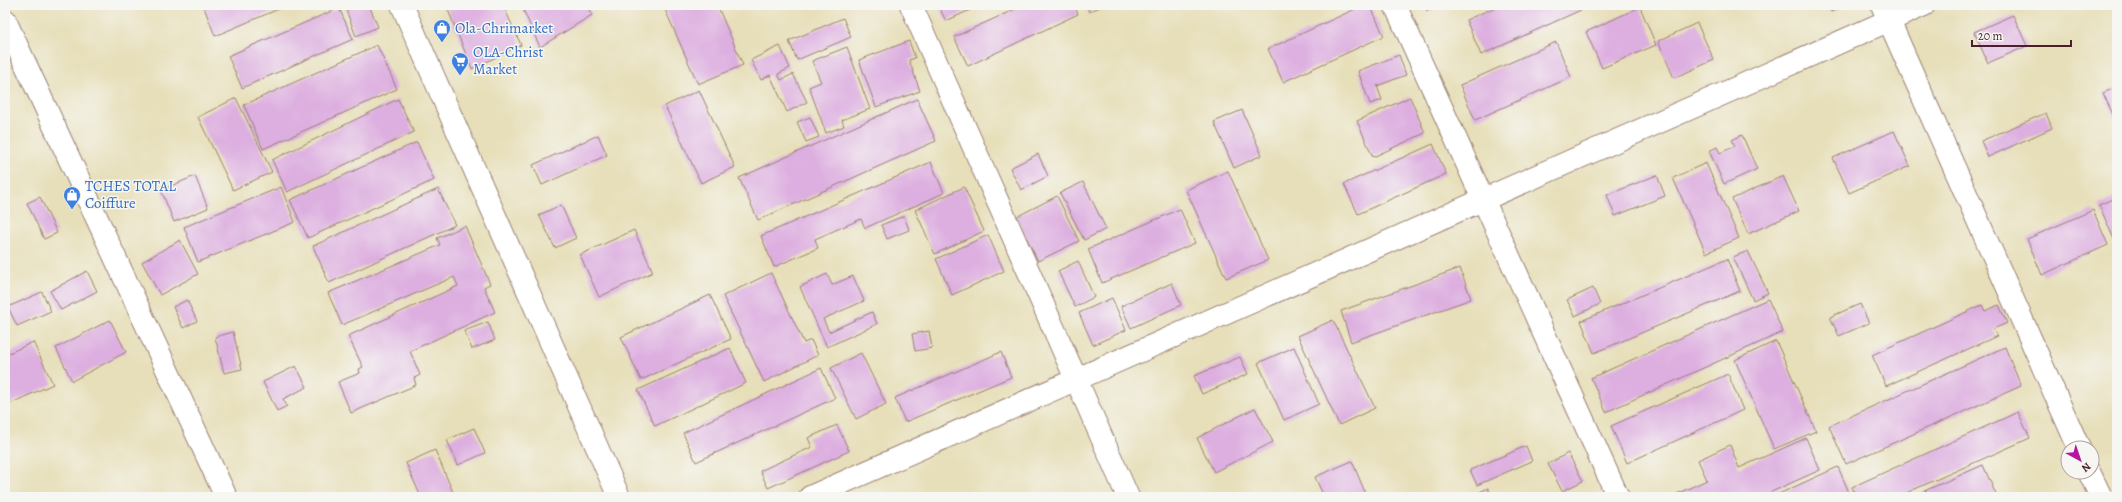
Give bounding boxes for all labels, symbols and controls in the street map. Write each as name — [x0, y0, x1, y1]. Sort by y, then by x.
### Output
shop icon: Ola-Chrimarket — [432, 18, 452, 43]
place label: Ola-Chrimarket — [455, 18, 553, 38]
scale bar — [1972, 22, 2071, 48]
text: 20 m — [1978, 28, 2002, 44]
place label: OLA-Christ Market — [473, 42, 543, 79]
supermarket icon: OLA-Christ Market — [450, 51, 470, 76]
place label: TCHES TOTAL Coiffure — [85, 176, 176, 213]
shop icon: TCHES TOTAL Coiffure — [62, 185, 82, 210]
north arrow — [2060, 440, 2100, 480]
text: N — [2078, 459, 2094, 476]

